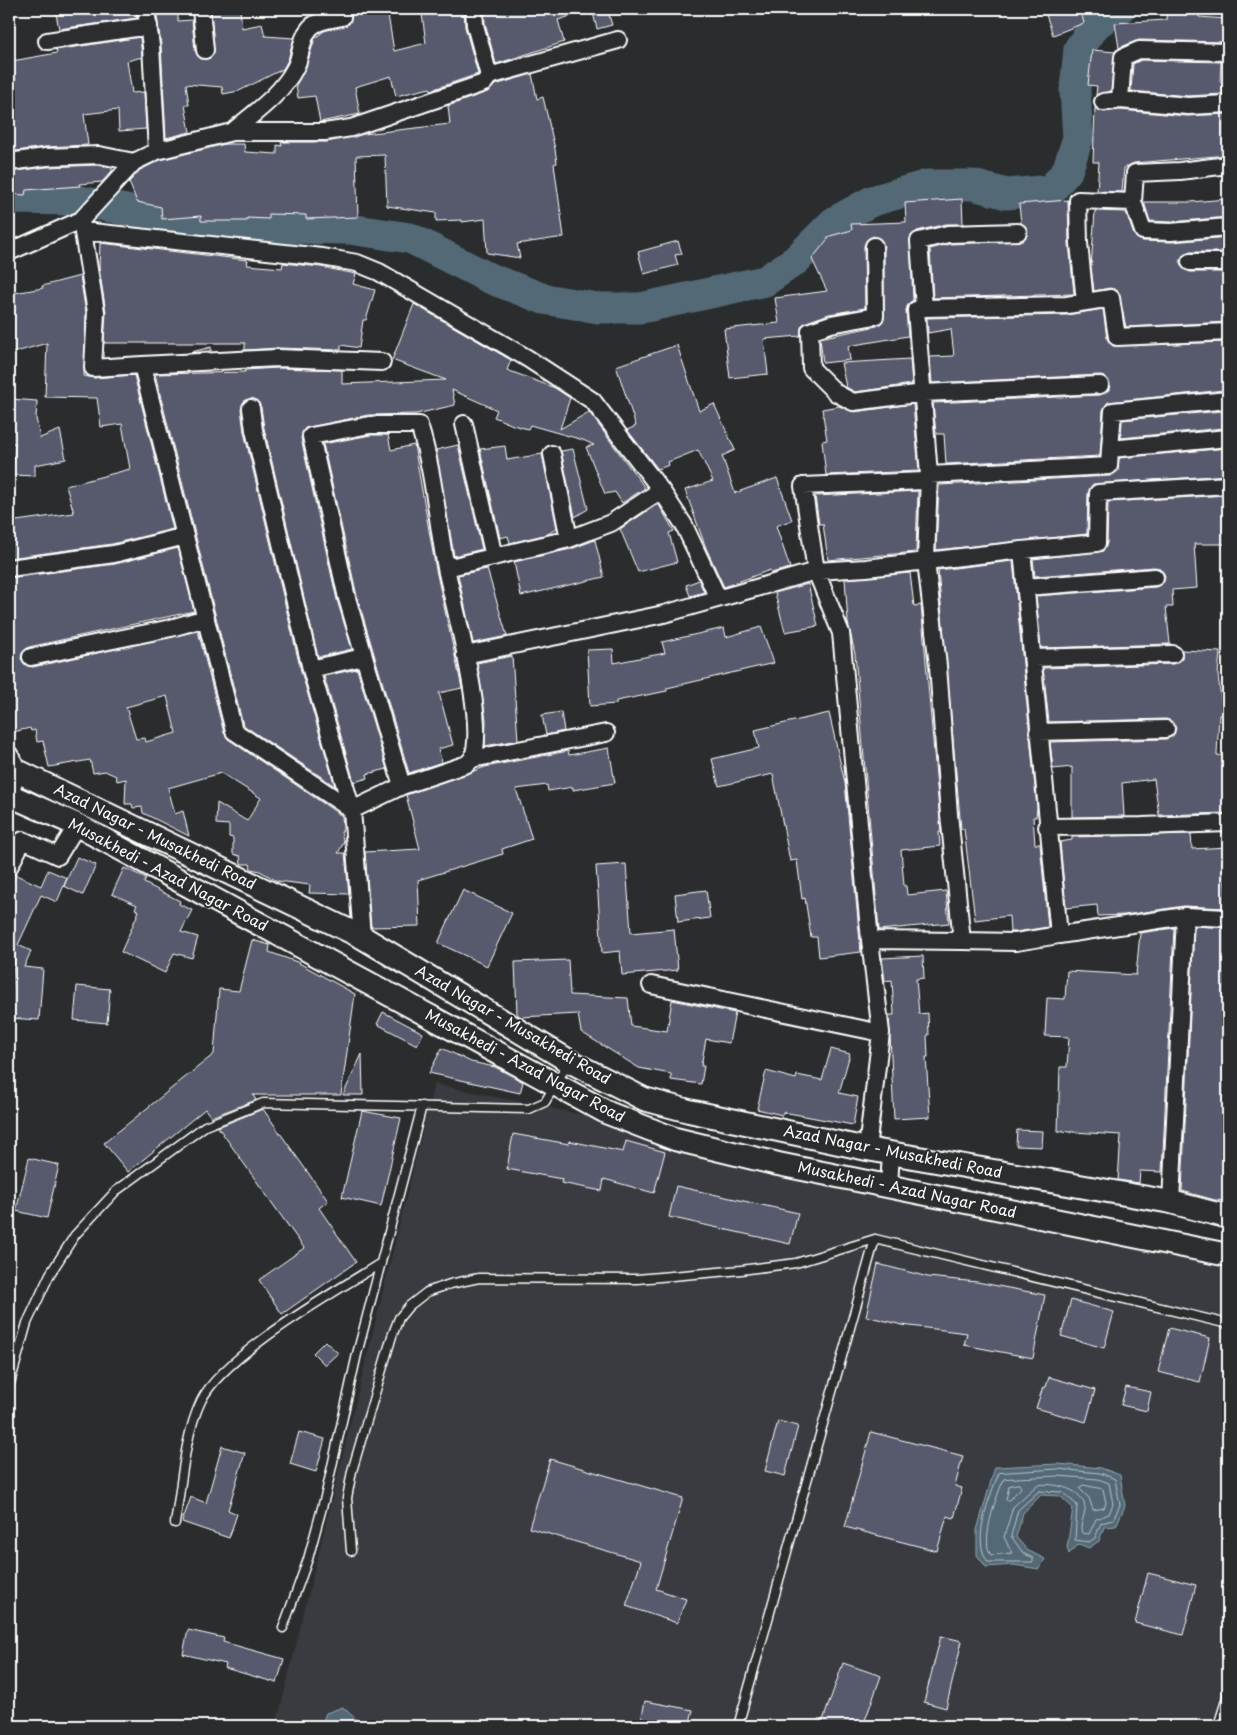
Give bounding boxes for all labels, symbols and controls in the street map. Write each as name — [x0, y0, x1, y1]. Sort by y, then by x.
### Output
street label: Azad Nagar - Musakhedi Road — [51, 777, 260, 895]
street label: Musakhedi - Azad Nagar Road — [65, 811, 273, 936]
street label: Azad Nagar - Musakhedi Road — [412, 958, 616, 1089]
street label: Musakhedi - Azad Nagar Road — [422, 1002, 630, 1127]
street label: Azad Nagar - Musakhedi Road — [782, 1118, 1004, 1183]
street label: Musakhedi - Azad Nagar Road — [796, 1154, 1019, 1223]

